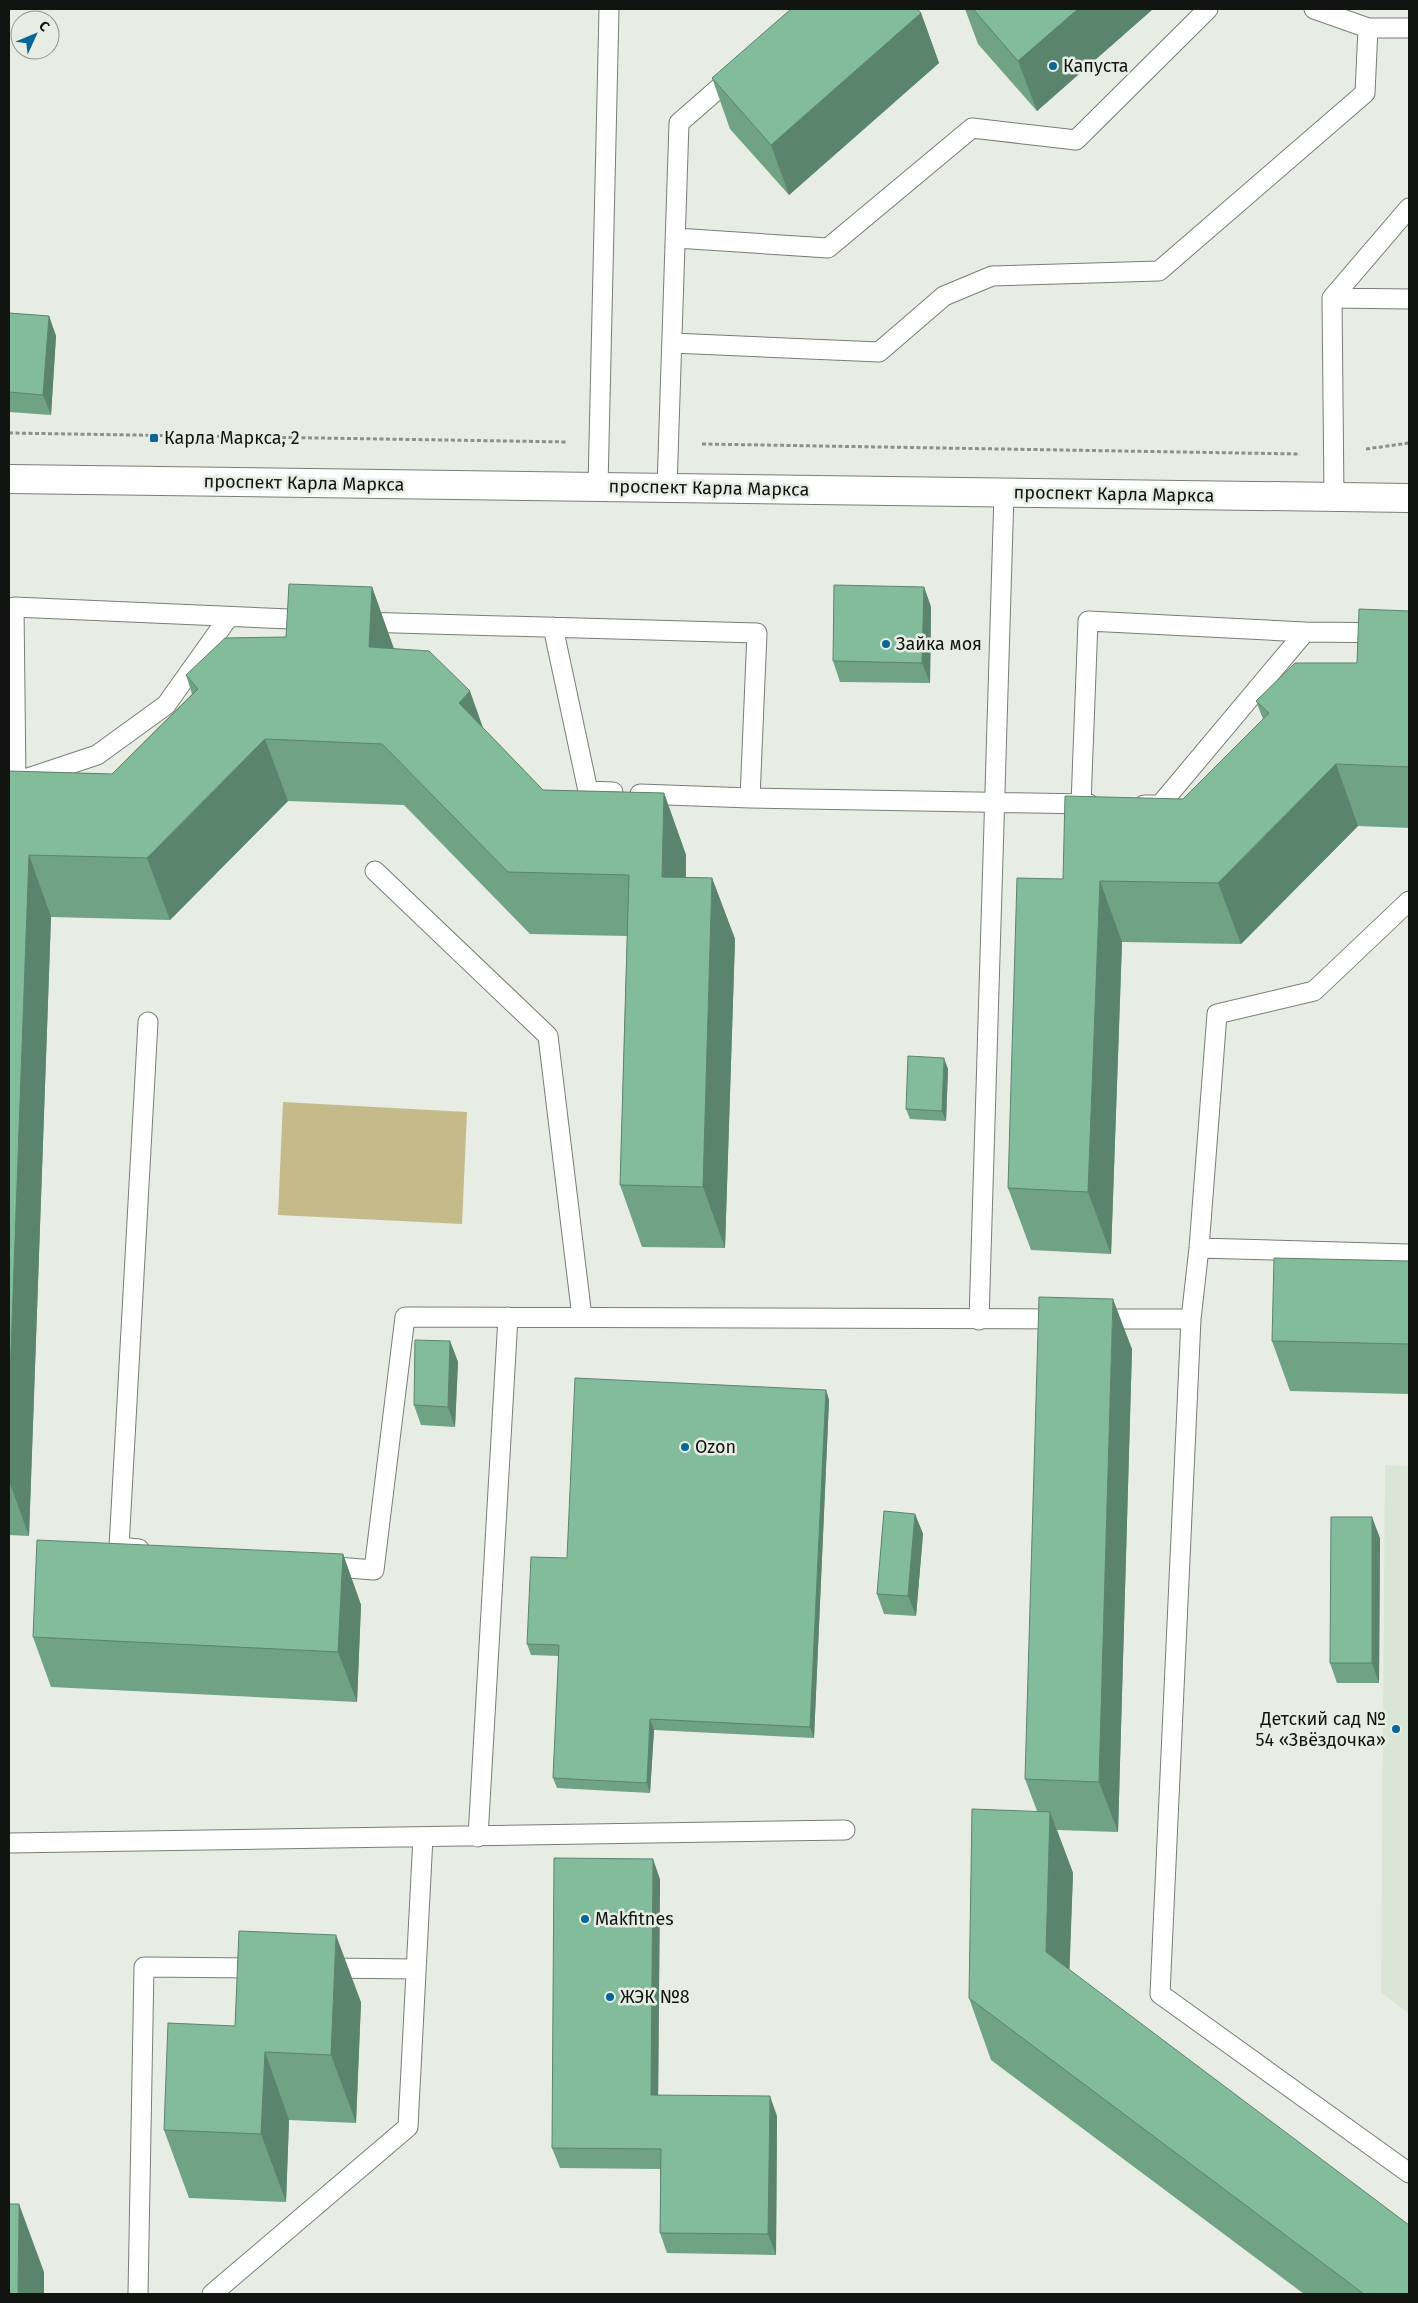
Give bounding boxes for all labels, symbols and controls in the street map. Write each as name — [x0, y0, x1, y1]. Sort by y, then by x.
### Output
north arrow — [10, 10, 60, 60]
text: С — [35, 18, 53, 35]
place label: Капуста — [1063, 55, 1128, 77]
marker: Капуста — [1047, 60, 1059, 72]
place label: Карла Маркса, 2 — [164, 427, 300, 449]
marker: Карла Маркса, 2 — [148, 432, 160, 444]
street label: проспект Карла Маркса — [203, 470, 405, 496]
street label: проспект Карла Маркса — [608, 475, 810, 501]
street label: проспект Карла Маркса — [1013, 481, 1215, 507]
place label: Зайка моя — [896, 633, 982, 655]
marker: Зайка моя — [880, 638, 892, 650]
place label: Ozon — [695, 1436, 736, 1458]
marker: Ozon — [679, 1441, 691, 1453]
place label: Детский сад № 54 «Звёздочка» — [1256, 1708, 1386, 1751]
marker: Детский сад № 54 «Звёздочка» — [1390, 1723, 1402, 1735]
place label: Makfitnes — [595, 1908, 674, 1930]
marker: Makfitnes — [579, 1913, 591, 1925]
place label: ЖЭК №8 — [620, 1986, 690, 2008]
marker: ЖЭК №8 — [604, 1991, 616, 2003]

